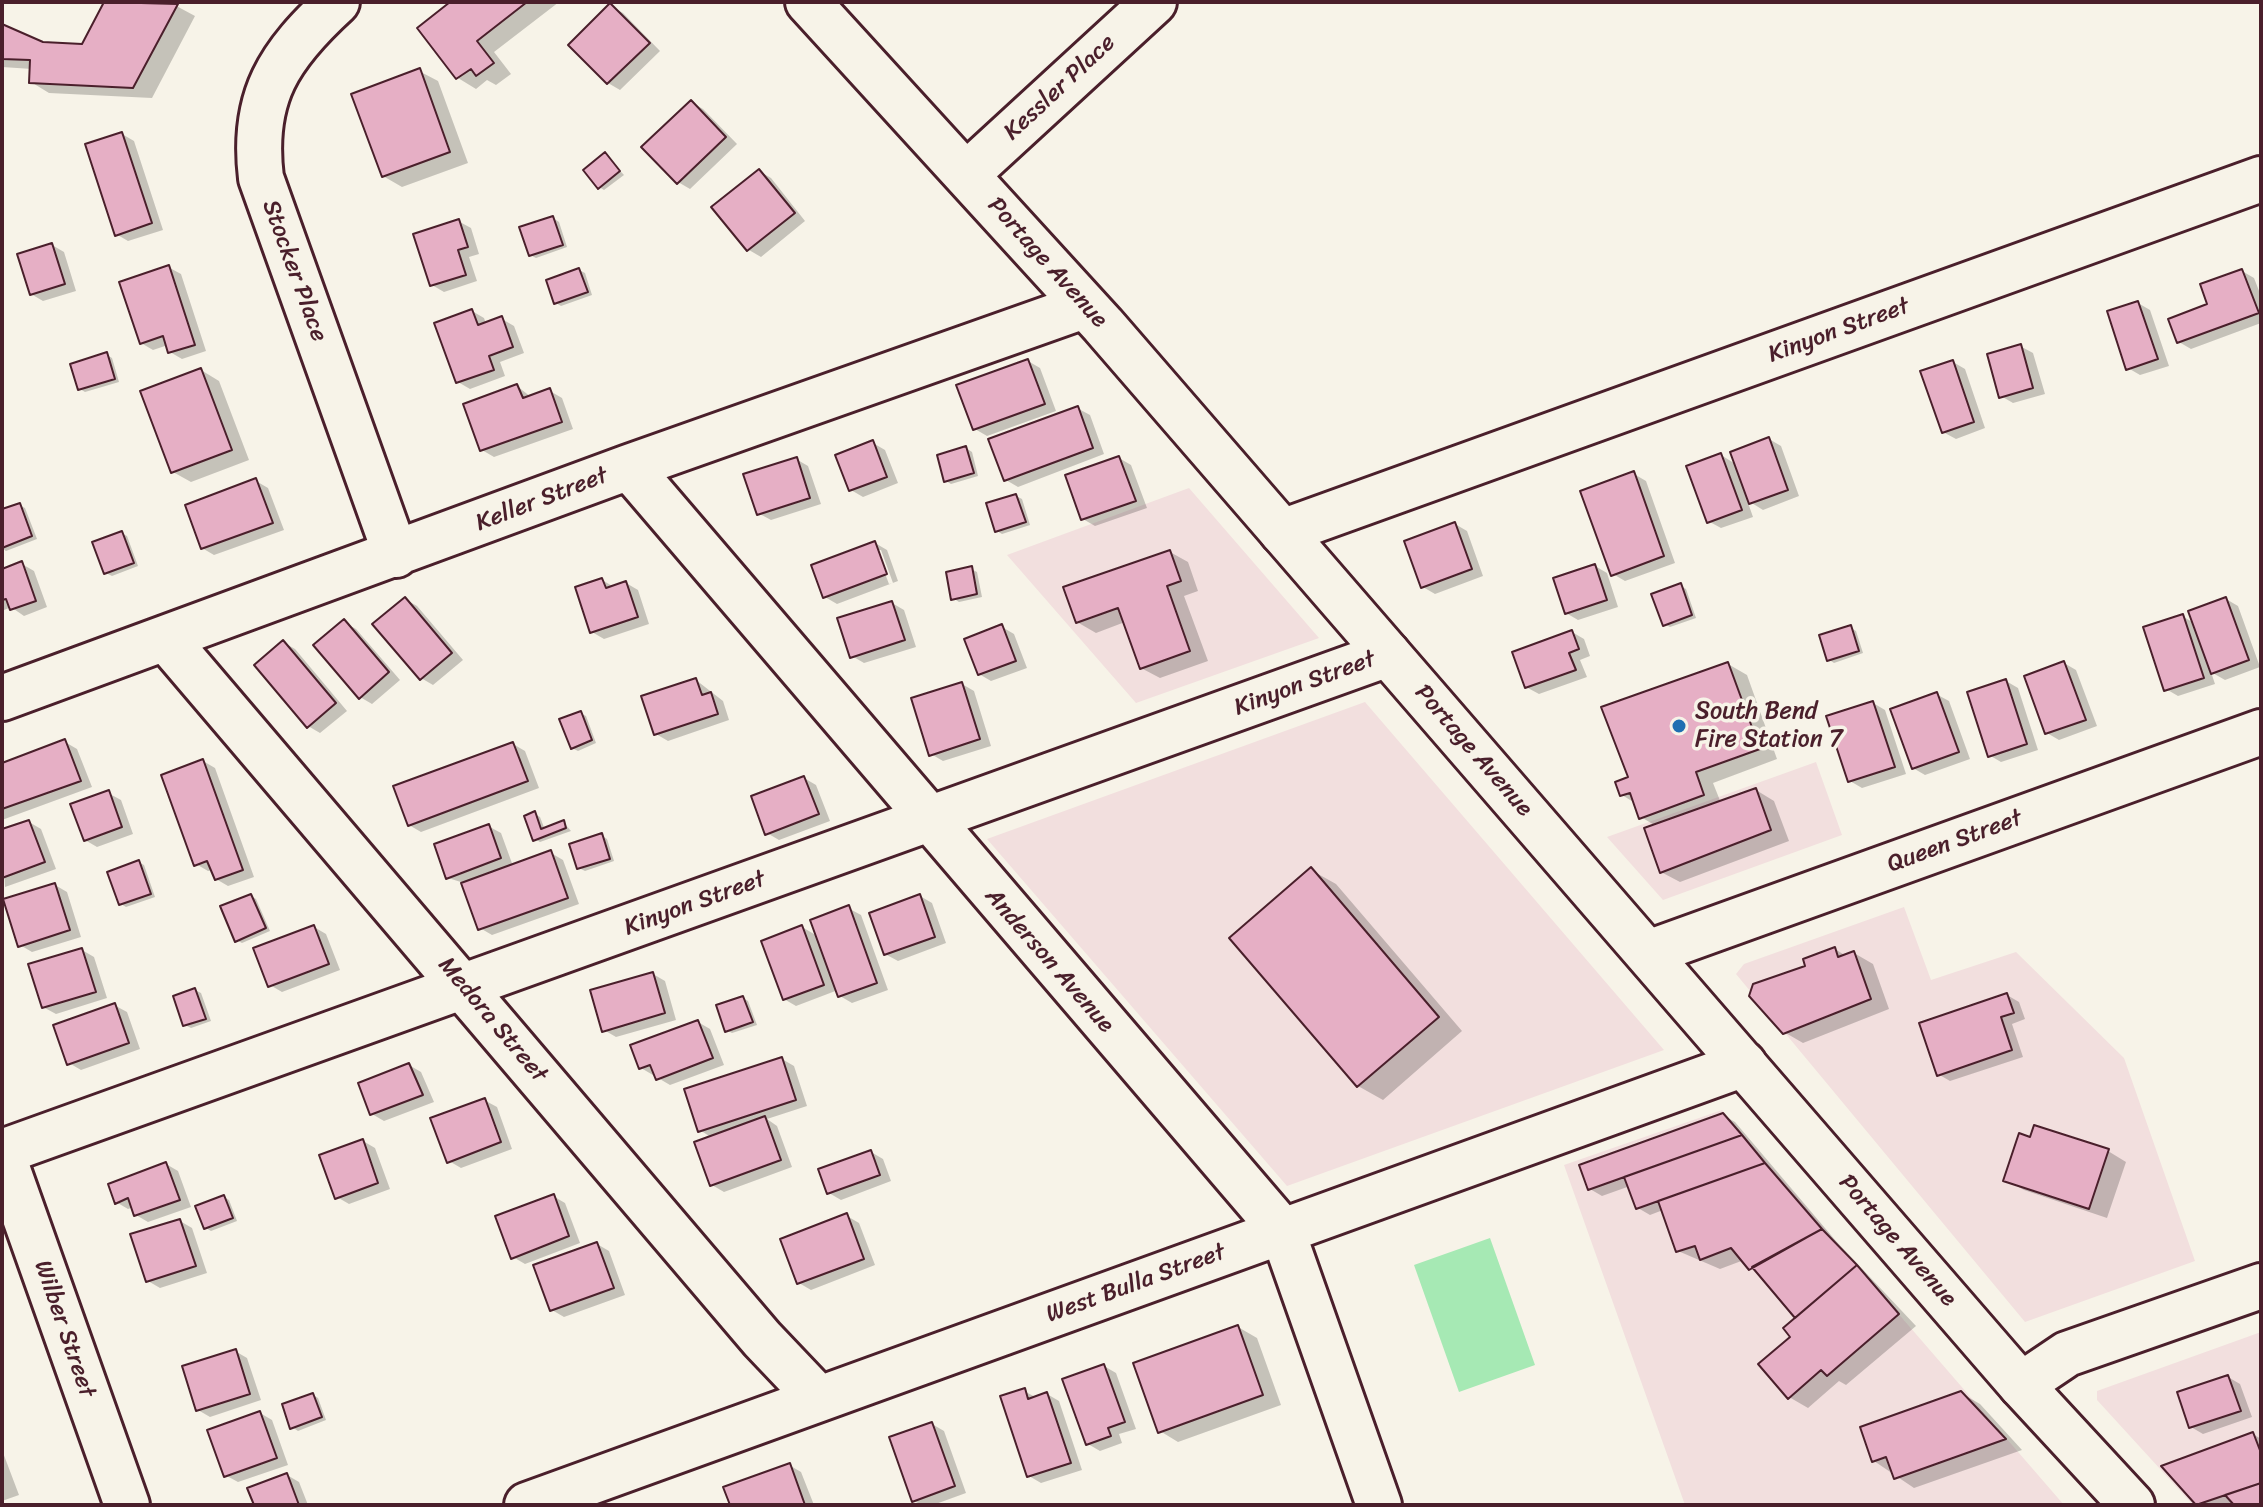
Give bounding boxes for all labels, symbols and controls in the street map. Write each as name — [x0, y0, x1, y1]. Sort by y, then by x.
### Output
street label: Kessler Place — [998, 29, 1122, 147]
street label: Portage Avenue — [981, 192, 1113, 334]
street label: Stocker Place — [255, 196, 333, 346]
street label: Kinyon Street — [1765, 292, 1913, 370]
street label: Keller Street — [472, 462, 612, 538]
street label: Kinyon Street — [1231, 645, 1379, 723]
street label: Portage Avenue — [1408, 679, 1538, 823]
place label: South Bend Fire Station 7 — [1695, 698, 1843, 754]
marker: South Bend Fire Station 7 — [1670, 717, 1688, 735]
street label: Queen Street — [1884, 804, 2026, 880]
street label: Kinyon Street — [621, 865, 769, 943]
street label: Anderson Avenue — [978, 883, 1120, 1039]
street label: Medora Street — [431, 952, 553, 1088]
street label: Portage Avenue — [1832, 1169, 1962, 1313]
street label: West Bulla Street — [1043, 1238, 1229, 1330]
street label: Wilber Street — [27, 1257, 101, 1401]

